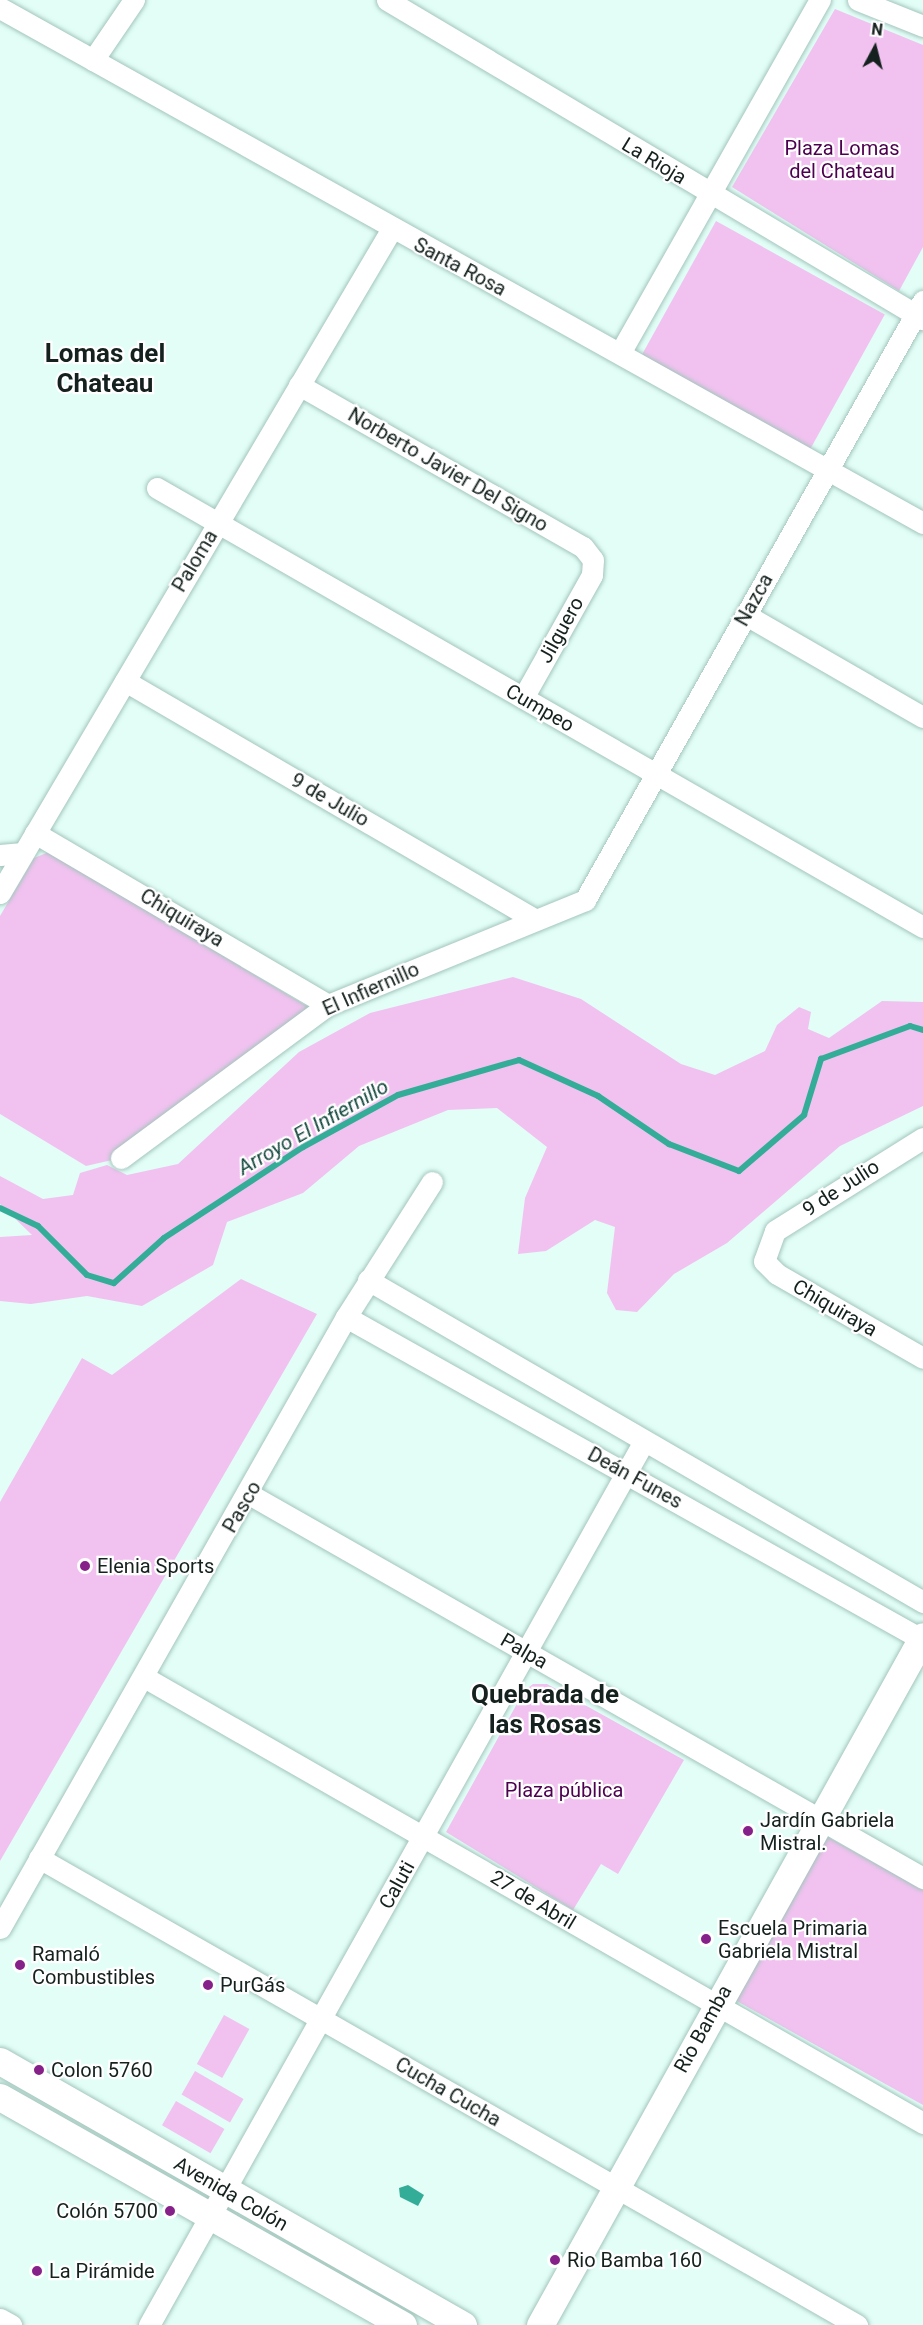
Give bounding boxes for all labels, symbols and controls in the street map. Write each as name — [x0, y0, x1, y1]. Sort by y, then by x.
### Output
north arrow — [845, 18, 905, 78]
text: N — [870, 20, 884, 40]
street label: La Rioja — [617, 132, 691, 190]
park label: Plaza Lomas del Chateau — [784, 136, 900, 183]
street label: Santa Rosa — [410, 233, 510, 301]
district label: Lomas del Chateau — [45, 338, 165, 400]
street label: Norberto Javier Del Signo — [344, 403, 552, 537]
street label: Paloma — [167, 526, 223, 596]
street label: Nazca — [730, 570, 778, 630]
street label: Jilguero — [533, 593, 589, 667]
street label: Cumpeo — [502, 679, 578, 737]
street label: 9 de Julio — [287, 768, 373, 832]
street label: Chiquiraya — [136, 884, 228, 952]
street label: El Infiernillo — [319, 957, 423, 1021]
water label: Arroyo El Infiernillo — [233, 1074, 393, 1180]
street label: 9 de Julio — [798, 1154, 884, 1222]
street label: Chiquiraya — [789, 1274, 881, 1342]
street label: Deán Funes — [584, 1442, 686, 1514]
street label: Pasco — [218, 1477, 266, 1537]
place label: Elenia Sports — [97, 1554, 214, 1578]
marker: Elenia Sports — [78, 1559, 92, 1573]
street label: Palpa — [496, 1628, 552, 1674]
district label: Quebrada de las Rosas — [471, 1679, 619, 1740]
park label: Plaza pública — [505, 1778, 623, 1802]
place label: Jardín Gabriela Mistral. — [760, 1808, 894, 1855]
marker: Jardín Gabriela Mistral. — [741, 1824, 755, 1838]
street label: Caluti — [374, 1857, 420, 1913]
street label: 27 de Abril — [486, 1865, 580, 1935]
place label: Escuela Primaria Gabriela Mistral — [718, 1916, 868, 1963]
marker: Escuela Primaria Gabriela Mistral — [699, 1932, 713, 1946]
place label: Ramaló Combustibles — [32, 1942, 155, 1989]
marker: Ramaló Combustibles — [13, 1958, 27, 1972]
place label: PurGás — [220, 1973, 285, 1997]
marker: PurGás — [201, 1978, 215, 1992]
street label: Rio Bamba — [669, 1981, 737, 2077]
street label: Cucha Cucha — [391, 2052, 505, 2132]
place label: Colon 5760 — [51, 2058, 153, 2082]
marker: Colon 5760 — [32, 2063, 46, 2077]
street label: Avenida Colón — [170, 2152, 292, 2236]
place label: Colón 5700 — [56, 2199, 158, 2223]
marker: Colón 5700 — [163, 2204, 177, 2218]
place label: Rio Bamba 160 — [567, 2248, 702, 2272]
marker: Rio Bamba 160 — [548, 2253, 562, 2267]
place label: La Pirámide — [49, 2259, 155, 2283]
marker: La Pirámide — [30, 2264, 44, 2278]

